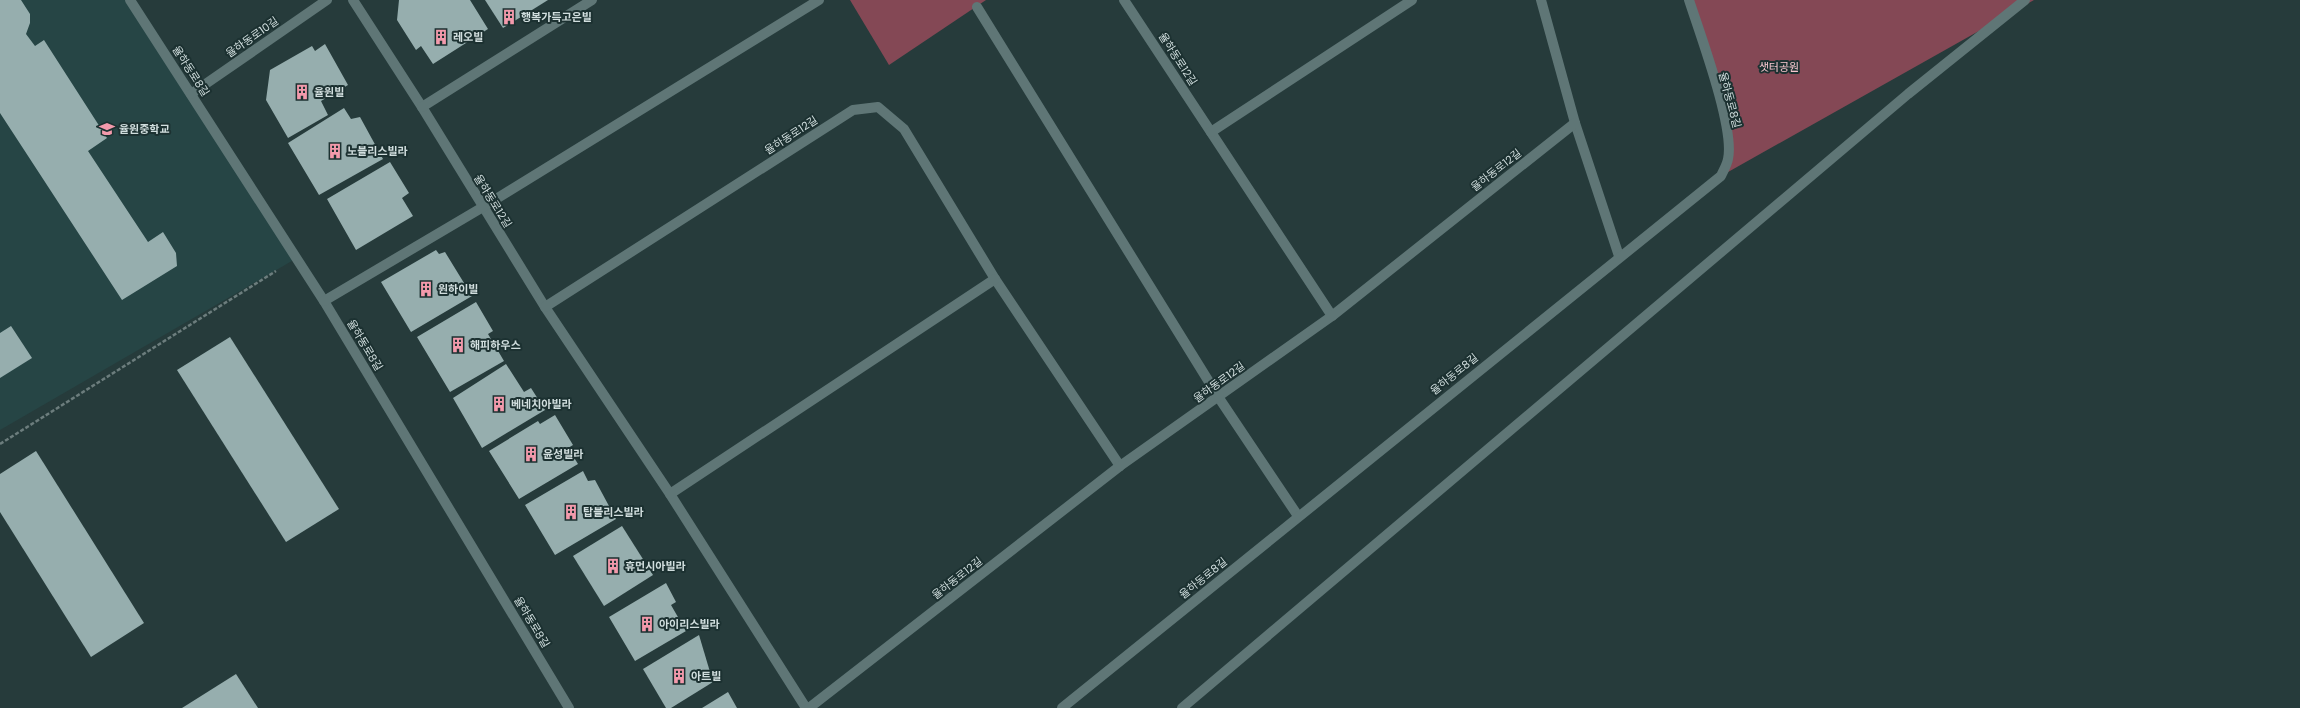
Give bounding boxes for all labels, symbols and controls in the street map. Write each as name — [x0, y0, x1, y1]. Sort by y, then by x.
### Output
building icon: 행복가득고은빌 — [500, 8, 518, 26]
place label: 행복가득고은빌 — [521, 9, 592, 25]
street label: 율하동로10길 — [222, 13, 282, 61]
building icon: 레오빌 — [432, 28, 450, 46]
place label: 레오빌 — [453, 29, 483, 45]
street label: 율하동로12길 — [1155, 29, 1201, 89]
street label: 율하동로8길 — [169, 43, 213, 99]
park label: 샛터공원 — [1759, 59, 1799, 75]
street label: 율하동로8길 — [1715, 70, 1745, 130]
building icon: 율원빌 — [293, 83, 311, 101]
place label: 율원빌 — [314, 84, 344, 100]
street label: 율하동로12길 — [761, 112, 821, 158]
school or university icon: 율원중학교 — [98, 120, 116, 138]
place label: 율원중학교 — [119, 121, 170, 137]
building icon: 노블리스빌라 — [326, 142, 344, 160]
place label: 노블리스빌라 — [347, 143, 408, 159]
street label: 율하동로12길 — [1467, 145, 1525, 195]
street label: 율하동로12길 — [470, 171, 516, 231]
building icon: 원하이빌 — [417, 280, 435, 298]
place label: 원하이빌 — [438, 281, 478, 297]
street label: 율하동로8길 — [343, 316, 387, 374]
building icon: 해피하우스 — [449, 336, 467, 354]
place label: 해피하우스 — [470, 337, 521, 353]
street label: 율하동로8길 — [1427, 350, 1481, 398]
street label: 율하동로12길 — [1190, 358, 1248, 406]
building icon: 베네치아빌라 — [490, 395, 508, 413]
place label: 베네치아빌라 — [511, 396, 572, 412]
building icon: 윤성빌라 — [522, 445, 540, 463]
place label: 윤성빌라 — [543, 446, 583, 462]
building icon: 탑블리스빌라 — [562, 503, 580, 521]
place label: 탑블리스빌라 — [583, 504, 644, 520]
street label: 율하동로12길 — [928, 553, 986, 603]
street label: 율하동로8길 — [1176, 554, 1230, 602]
building icon: 휴먼시아빌라 — [604, 557, 622, 575]
place label: 휴먼시아빌라 — [625, 558, 686, 574]
street label: 율하동로8길 — [510, 593, 554, 651]
building icon: 아이리스빌라 — [638, 615, 656, 633]
place label: 아이리스빌라 — [659, 616, 720, 632]
building icon: 아트빌 — [670, 667, 688, 685]
place label: 아트빌 — [691, 668, 721, 684]

